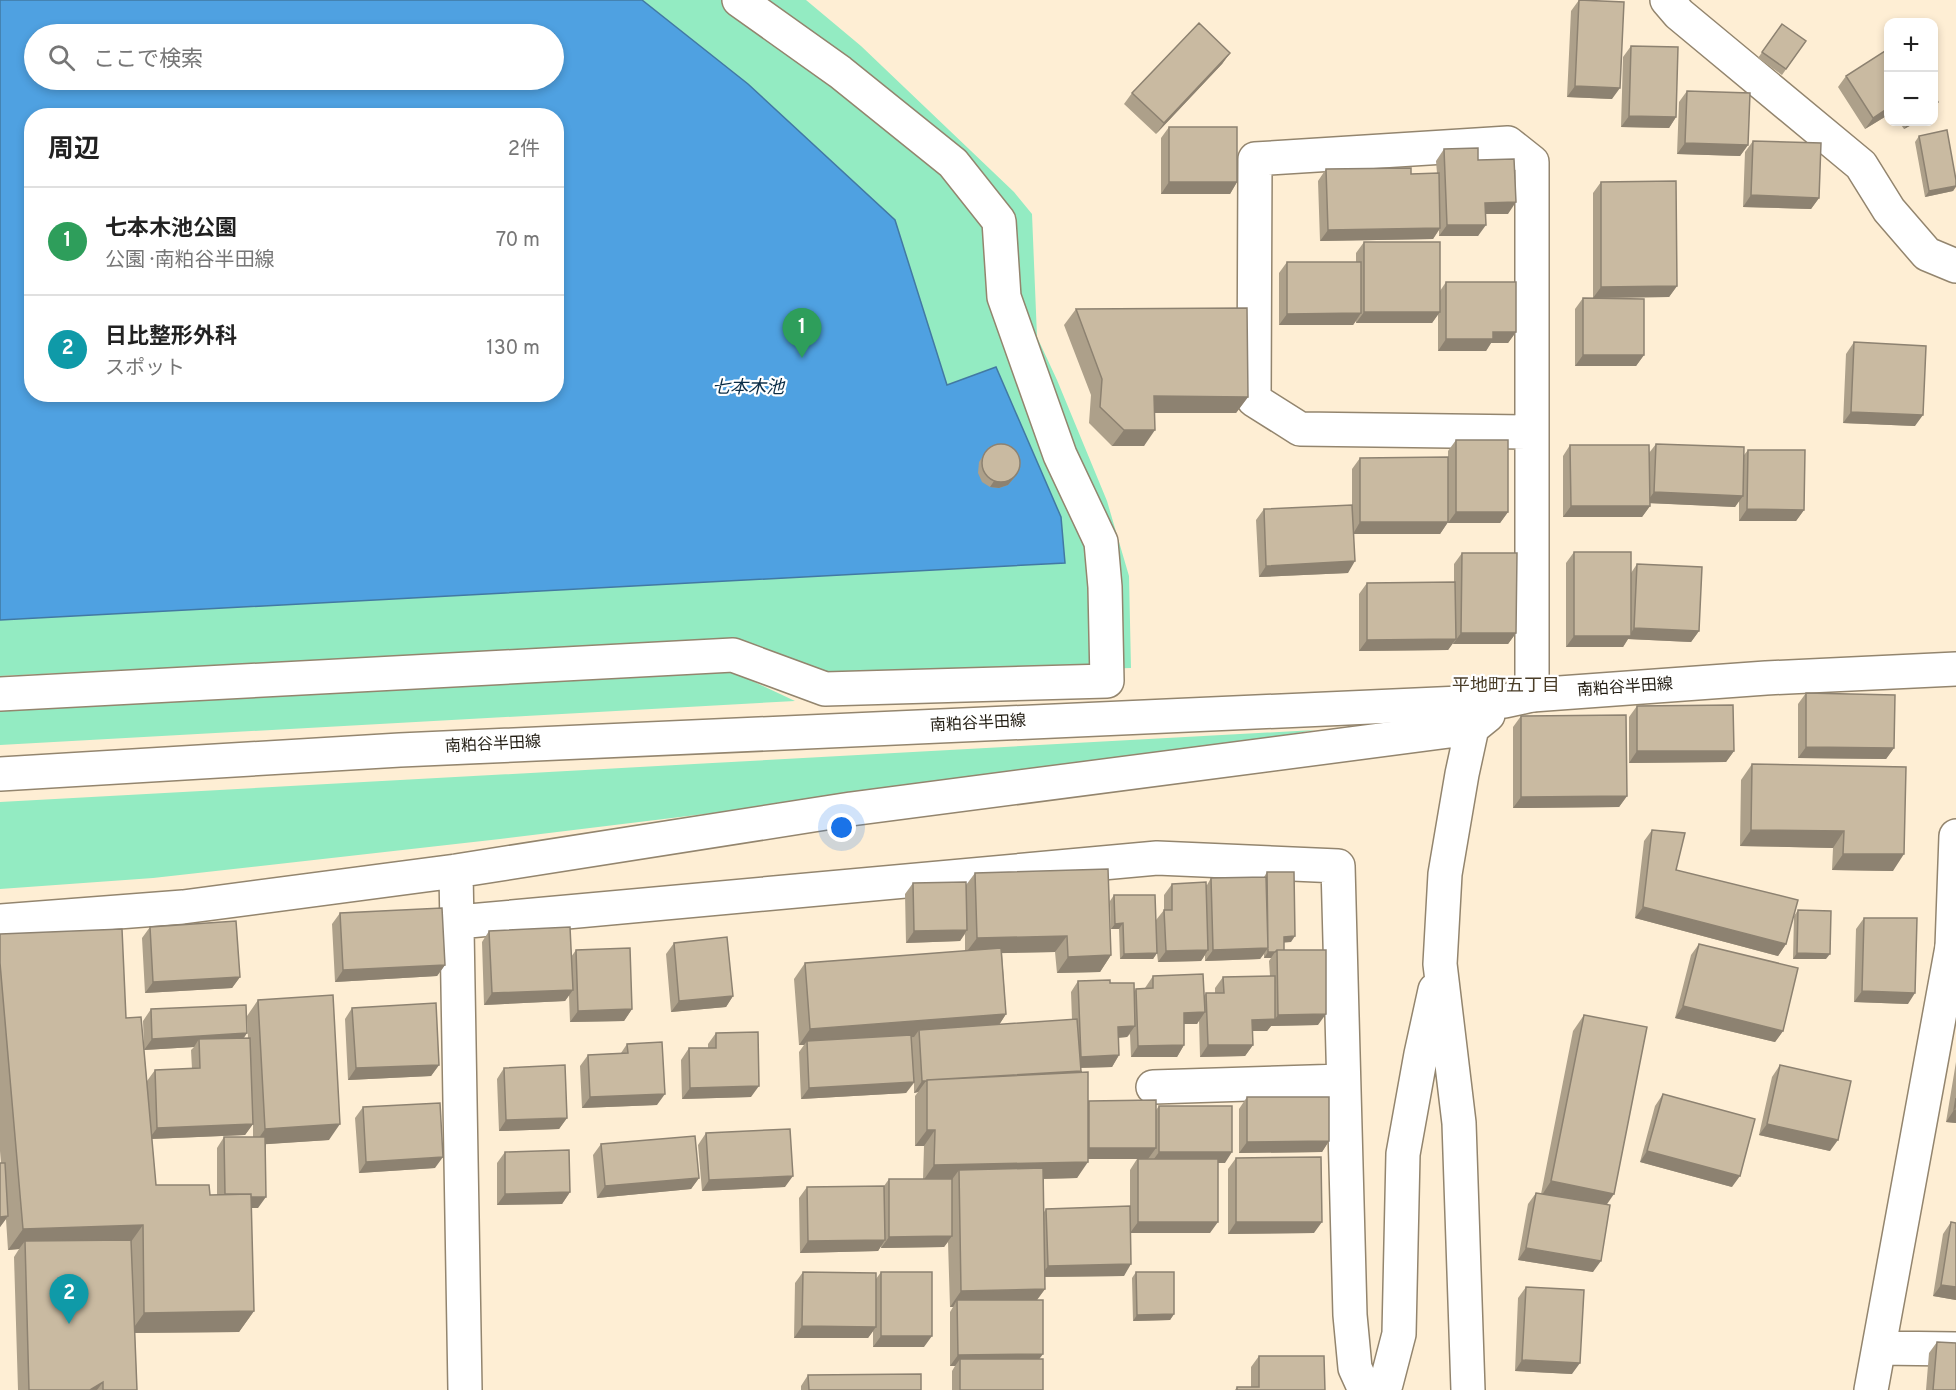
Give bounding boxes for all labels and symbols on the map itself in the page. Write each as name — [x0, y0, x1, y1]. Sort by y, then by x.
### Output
pin: 1 — [782, 308, 822, 358]
water label: 七本木池 — [712, 377, 786, 400]
district label: 平地町五丁目 — [1452, 675, 1560, 698]
street label: 南粕谷半田線 — [1576, 675, 1674, 701]
street label: 南粕谷半田線 — [930, 712, 1026, 736]
street label: 南粕谷半田線 — [445, 733, 541, 757]
your location — [827, 813, 856, 842]
pin: 2 — [50, 1274, 88, 1324]

